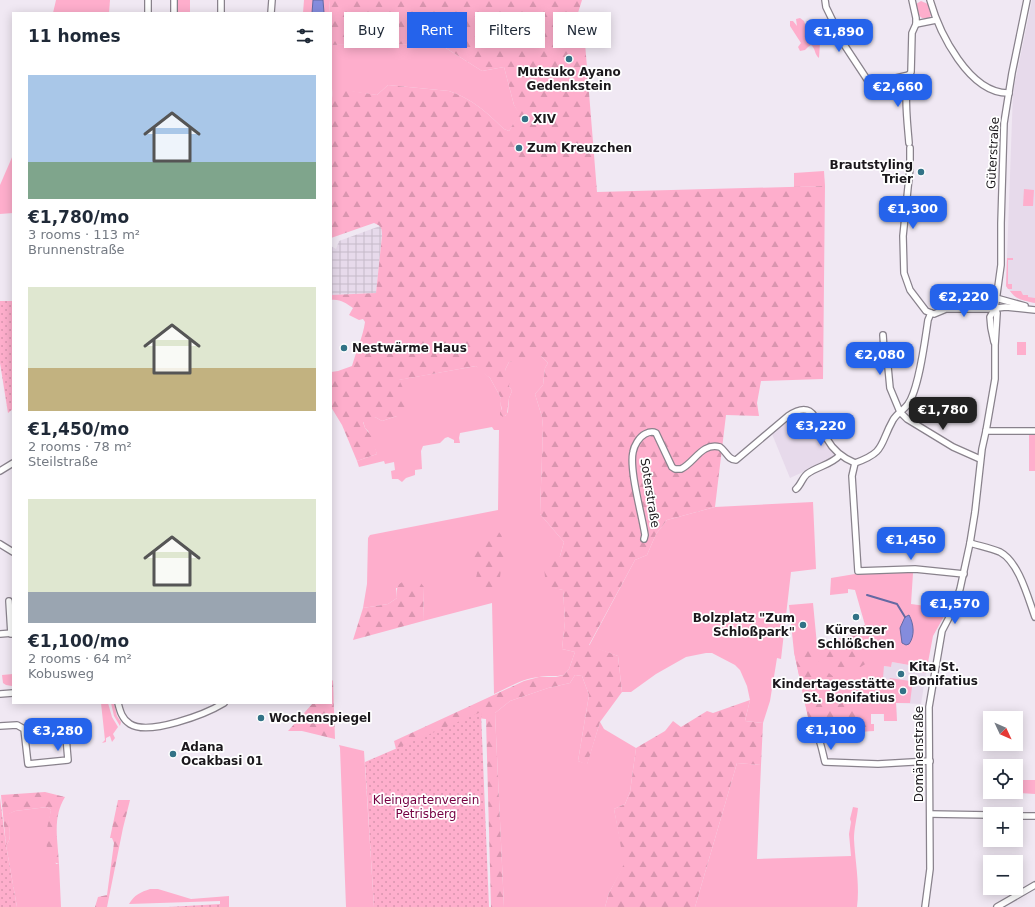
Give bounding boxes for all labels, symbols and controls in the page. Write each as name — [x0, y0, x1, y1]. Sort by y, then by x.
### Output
chip: Buy — [344, 12, 399, 48]
chip: Rent — [407, 12, 467, 48]
chip: Filters — [475, 12, 545, 48]
chip: New — [553, 12, 611, 48]
pin: €1,890 — [806, 19, 872, 53]
text: €1,890 — [814, 24, 864, 39]
icon: filters — [294, 25, 316, 47]
text: 11 homes — [28, 26, 121, 46]
marker: Mutsuko Ayano Gedenkstein — [564, 54, 574, 64]
place label: Mutsuko Ayano Gedenkstein — [517, 65, 621, 93]
pin: €2,660 — [865, 74, 931, 108]
text: €2,660 — [873, 79, 923, 94]
icon: home — [136, 101, 208, 173]
place label: XIV — [533, 112, 557, 126]
marker: XIV — [520, 114, 530, 124]
street label: Güterstraße — [984, 117, 1002, 189]
place label: Zum Kreuzchen — [527, 141, 632, 155]
marker: Zum Kreuzchen — [514, 143, 524, 153]
place label: Brautstyling Trier — [829, 158, 913, 186]
marker: Brautstyling Trier — [916, 167, 926, 177]
pin: €1,300 — [880, 196, 946, 230]
text: €1,300 — [888, 201, 938, 216]
text: €1,780/mo — [28, 207, 129, 227]
text: 3 rooms · 113 m² — [28, 227, 140, 242]
text: Brunnenstraße — [28, 242, 125, 257]
pin: €2,220 — [931, 284, 997, 318]
text: €2,220 — [939, 289, 989, 304]
icon: home — [136, 313, 208, 385]
place label: Nestwärme Haus — [352, 341, 467, 355]
pin: €2,080 — [847, 342, 913, 376]
marker: Nestwärme Haus — [339, 343, 349, 353]
text: €2,080 — [855, 347, 905, 362]
pin: €1,780 — [910, 397, 976, 431]
text: €1,780 — [918, 402, 968, 417]
pin: €3,220 — [788, 413, 854, 447]
text: €3,220 — [796, 418, 846, 433]
text: €1,450/mo — [28, 419, 129, 439]
text: 2 rooms · 78 m² — [28, 439, 132, 454]
text: Steilstraße — [28, 454, 98, 469]
street label: Soterstraße — [638, 457, 662, 529]
icon: home — [136, 525, 208, 597]
pin: €1,450 — [878, 527, 944, 561]
text: €1,450 — [886, 532, 936, 547]
pin: €1,570 — [922, 591, 988, 625]
text: €1,570 — [930, 596, 980, 611]
place label: Bolzplatz "Zum Schloßpark" — [693, 611, 795, 639]
marker: Kürenzer Schlößchen — [851, 612, 861, 622]
marker: Bolzplatz "Zum Schloßpark" — [798, 620, 808, 630]
place label: Kürenzer Schlößchen — [817, 623, 895, 651]
text: €1,100/mo — [28, 631, 129, 651]
text: 2 rooms · 64 m² — [28, 651, 132, 666]
place label: Kita St. Bonifatius — [909, 660, 978, 688]
text: Kobusweg — [28, 666, 94, 681]
marker: Kita St. Bonifatius — [896, 669, 906, 679]
place label: Kindertagesstätte St. Bonifatius — [772, 677, 895, 705]
marker: Kindertagesstätte St. Bonifatius — [898, 686, 908, 696]
street label: Domänenstraße — [912, 706, 926, 802]
place label: Wochenspiegel — [269, 711, 371, 725]
north arrow — [983, 711, 1023, 751]
map controls — [983, 711, 1023, 895]
marker: Wochenspiegel — [256, 713, 266, 723]
pin: €1,100 — [798, 717, 864, 751]
pin: €3,280 — [25, 718, 91, 752]
text: €1,100 — [806, 722, 856, 737]
text: €3,280 — [33, 723, 83, 738]
place label: Adana Ocakbasi 01 — [181, 740, 263, 768]
marker: Adana Ocakbasi 01 — [168, 749, 178, 759]
button: locate — [983, 759, 1023, 799]
park label: Kleingartenverein Petrisberg — [373, 793, 479, 821]
button: + — [983, 807, 1023, 847]
button: − — [983, 855, 1023, 895]

